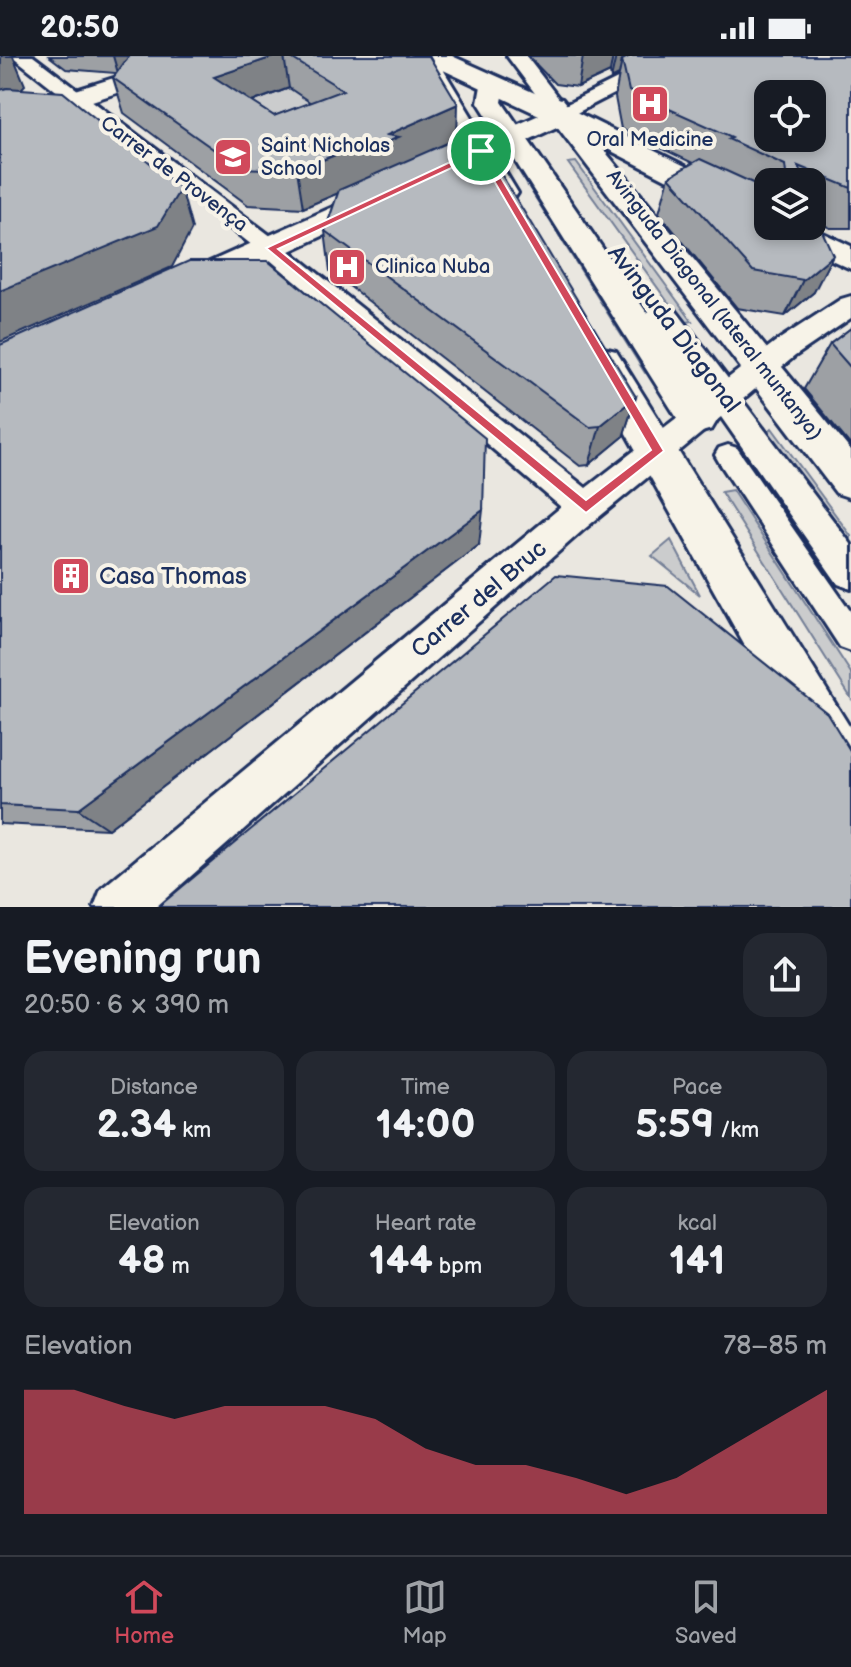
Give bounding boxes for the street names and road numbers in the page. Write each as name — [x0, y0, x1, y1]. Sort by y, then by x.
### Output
street label: Carrer de Provença — [96, 111, 252, 237]
street label: Avinguda Diagonal (lateral muntanya) — [601, 165, 827, 445]
street label: Avinguda Diagonal — [602, 239, 746, 419]
street label: Carrer del Bruc — [405, 534, 553, 664]

